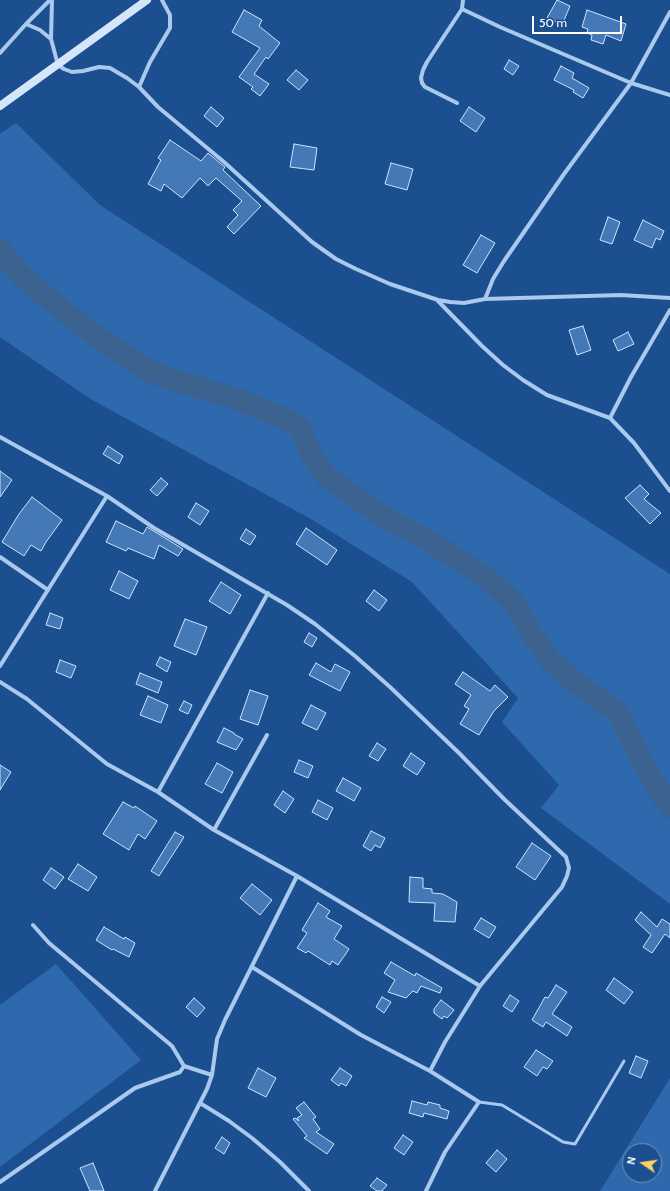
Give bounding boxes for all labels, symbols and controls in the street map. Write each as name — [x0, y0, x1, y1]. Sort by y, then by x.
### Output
scale bar — [534, 8, 624, 34]
text: 50 m — [539, 15, 567, 30]
north arrow — [622, 1143, 662, 1183]
text: N — [624, 1155, 639, 1166]

